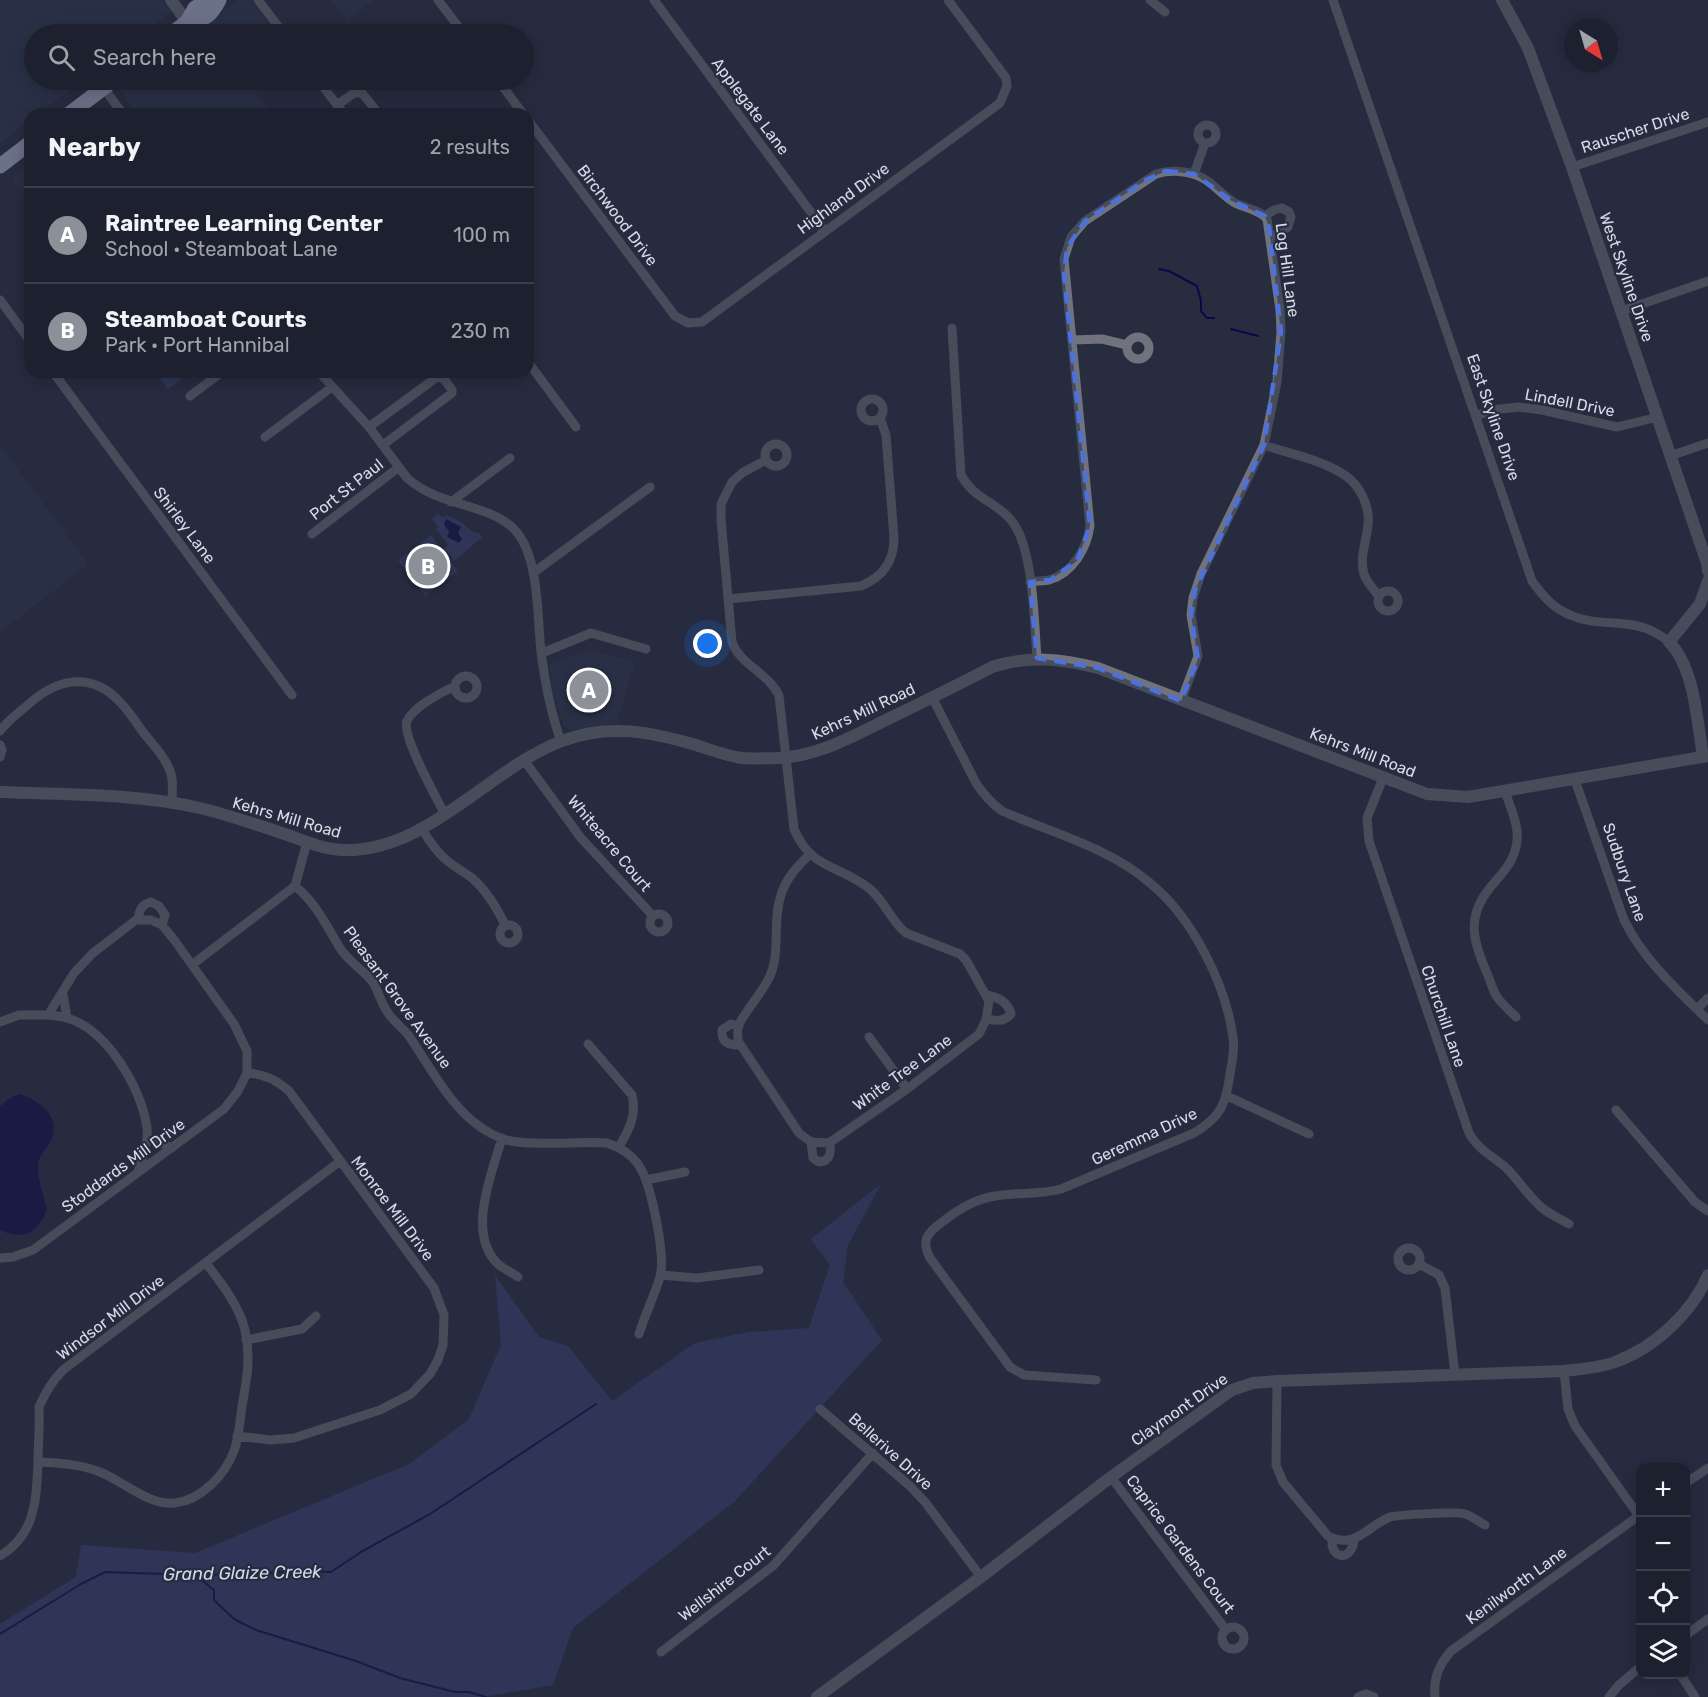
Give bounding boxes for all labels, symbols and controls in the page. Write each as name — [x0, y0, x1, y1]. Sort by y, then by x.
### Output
north arrow — [1564, 18, 1618, 72]
search box — [24, 24, 534, 90]
icon: search — [45, 41, 78, 74]
text: Search here — [93, 44, 216, 71]
street label: Applegate Lane — [708, 54, 793, 159]
street label: Rauscher Drive — [1579, 104, 1692, 157]
text: Nearby — [48, 132, 141, 163]
text: 2 results — [430, 135, 510, 159]
street label: Highland Drive — [794, 159, 893, 238]
street label: Birchwood Drive — [573, 161, 662, 270]
text: Raintree Learning Center — [105, 210, 383, 237]
street label: West Skyline Drive — [1595, 210, 1658, 344]
street label: Log Hill Lane — [1271, 222, 1304, 318]
text: A — [60, 223, 75, 247]
text: 100 m — [453, 223, 510, 247]
text: School · Steamboat Lane — [105, 237, 338, 261]
text: Steamboat Courts — [105, 306, 307, 333]
text: B — [60, 319, 75, 343]
text: 230 m — [451, 319, 510, 343]
text: Park · Port Hannibal — [105, 333, 290, 357]
street label: East Skyline Drive — [1463, 351, 1524, 483]
street label: Lindell Drive — [1523, 384, 1617, 421]
street label: Port St Paul — [306, 455, 387, 524]
street label: Shirley Lane — [150, 483, 220, 567]
pin: B — [408, 544, 448, 588]
your location — [693, 629, 722, 658]
pin: A — [570, 668, 608, 712]
street label: Kehrs Mill Road — [808, 679, 918, 744]
street label: Kehrs Mill Road — [1307, 723, 1419, 781]
street label: Whiteacre Court — [564, 791, 655, 895]
street label: Kehrs Mill Road — [230, 793, 343, 842]
street label: Sudbury Lane — [1599, 820, 1650, 924]
street label: Pleasant Grove Avenue — [340, 922, 456, 1072]
street label: Churchill Lane — [1417, 963, 1470, 1070]
street label: White Tree Lane — [849, 1030, 955, 1115]
street label: Geremma Drive — [1088, 1104, 1200, 1169]
street label: Stoddards Mill Drive — [58, 1114, 189, 1216]
street label: Monroe Mill Drive — [347, 1152, 438, 1264]
street label: Windsor Mill Drive — [53, 1271, 168, 1364]
street label: Claymont Drive — [1127, 1369, 1231, 1450]
street label: Bellerive Drive — [845, 1409, 937, 1494]
map controls — [1636, 1463, 1690, 1679]
button: + — [1636, 1463, 1690, 1517]
street label: Caprice Gardens Court — [1122, 1471, 1239, 1617]
button: − — [1636, 1517, 1690, 1571]
street label: Wellshire Court — [674, 1542, 774, 1625]
street label: Kenilworth Lane — [1462, 1542, 1570, 1628]
water label: Grand Glaize Creek — [162, 1561, 322, 1585]
button: locate — [1636, 1571, 1690, 1625]
button: layers — [1636, 1625, 1690, 1679]

